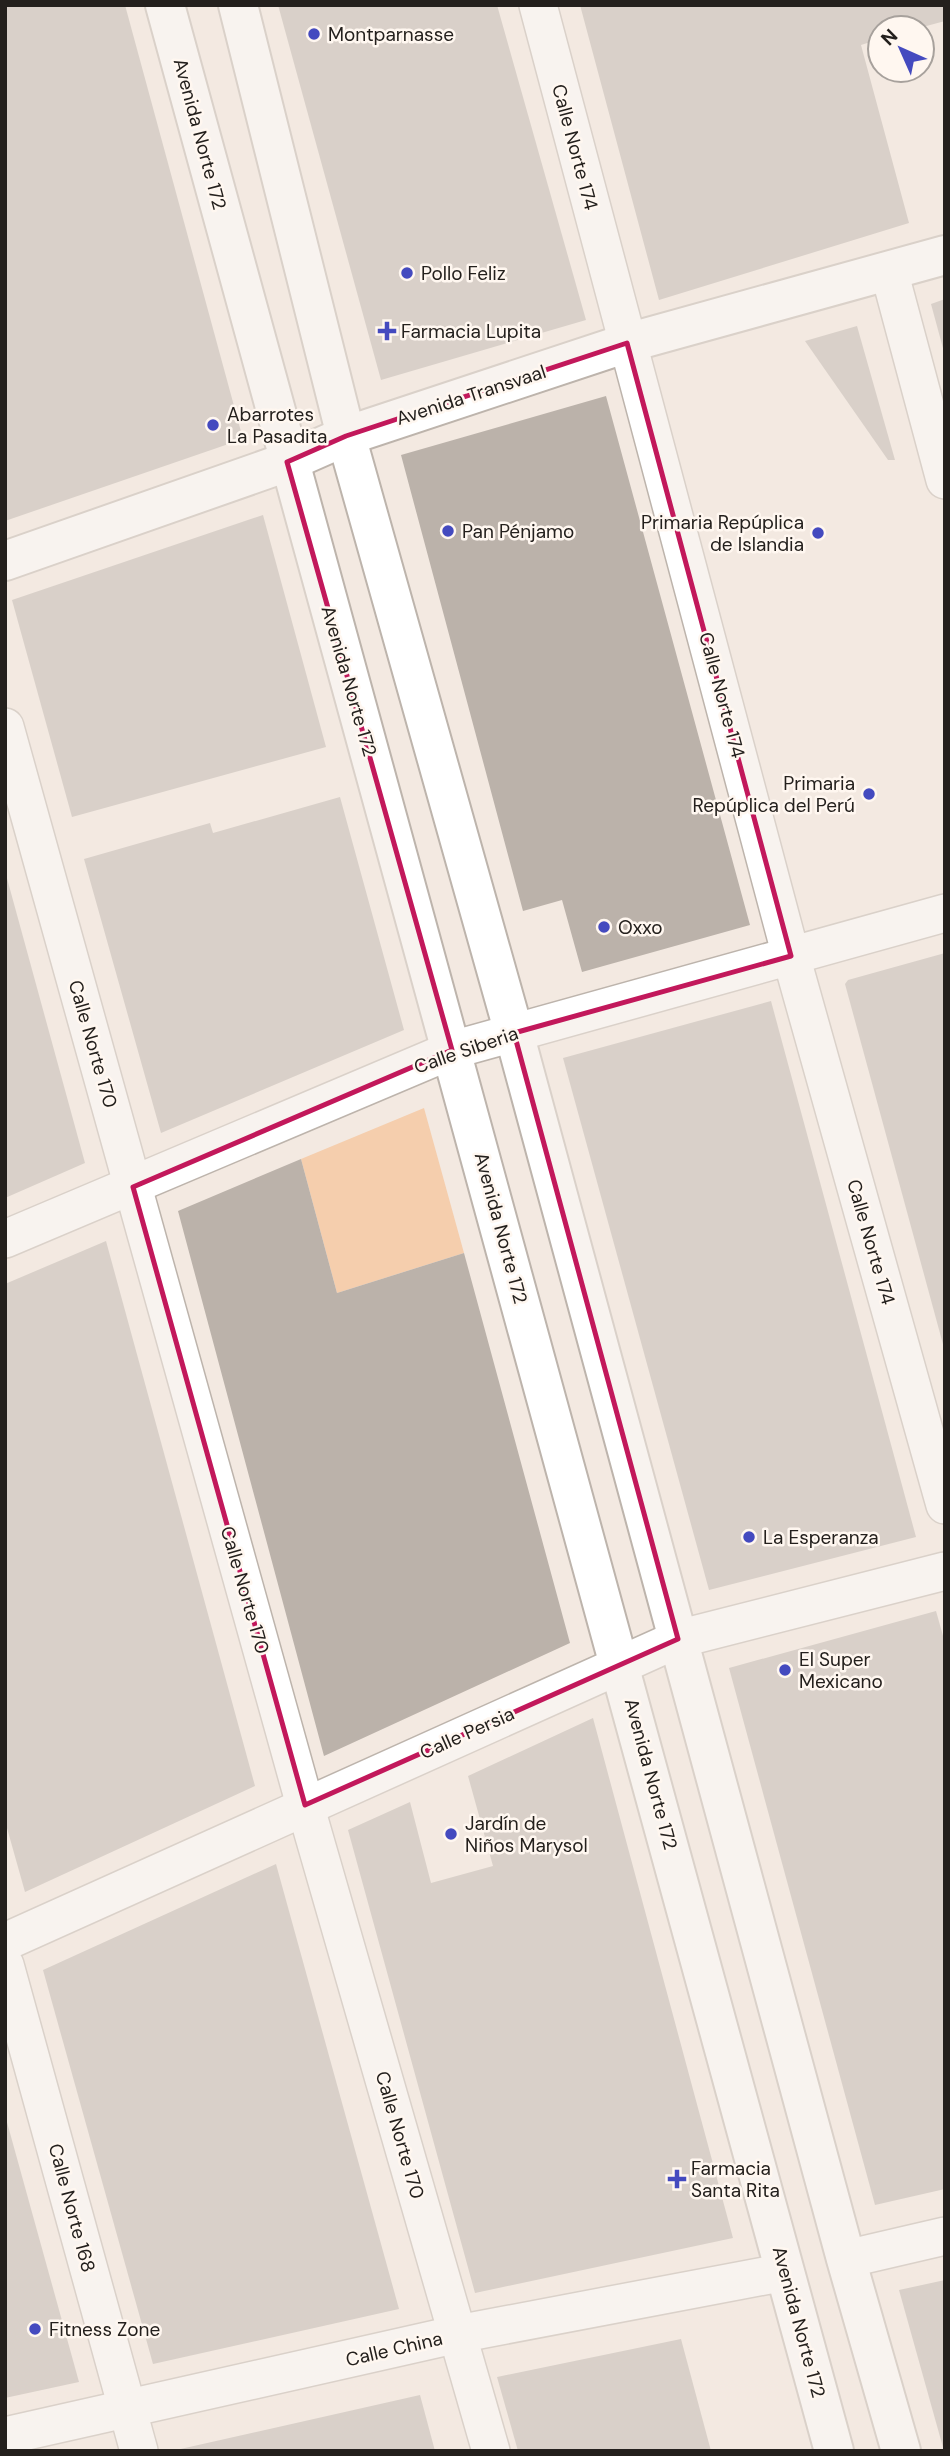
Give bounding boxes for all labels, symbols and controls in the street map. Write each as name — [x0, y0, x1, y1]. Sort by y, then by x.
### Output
north arrow — [866, 14, 936, 84]
place label: Montparnasse — [328, 22, 454, 47]
text: N — [876, 24, 903, 51]
marker: Montparnasse — [306, 26, 322, 42]
street label: Avenida Norte 172 — [168, 56, 232, 212]
street label: Calle Norte 174 — [546, 81, 604, 213]
place label: Pollo Feliz — [421, 261, 506, 286]
marker: Pollo Feliz — [399, 265, 415, 281]
place label: Farmacia Lupita — [401, 319, 541, 344]
marker: Farmacia Lupita — [379, 323, 395, 339]
street label: Avenida Transvaal — [393, 359, 549, 431]
place label: Abarrotes La Pasadita — [227, 402, 327, 449]
marker: Abarrotes La Pasadita — [205, 417, 221, 433]
place label: Primaria Repúplica de Islandia — [641, 510, 804, 557]
place label: Pan Pénjamo — [462, 519, 574, 544]
marker: Pan Pénjamo — [440, 523, 456, 539]
marker: Primaria Repúplica de Islandia — [810, 525, 826, 541]
street label: Avenida Norte 172 — [316, 603, 382, 759]
street label: Calle Norte 174 — [693, 629, 751, 761]
place label: Primaria Repúplica del Perú — [693, 771, 855, 818]
marker: Primaria Repúplica del Perú — [861, 786, 877, 802]
place label: Oxxo — [618, 915, 662, 940]
marker: Oxxo — [596, 919, 612, 935]
street label: Calle Norte 170 — [63, 977, 123, 1111]
street label: Calle Siberia — [411, 1021, 521, 1079]
street label: Avenida Norte 172 — [469, 1150, 533, 1306]
street label: Calle Norte 174 — [841, 1176, 901, 1308]
street label: Calle Norte 170 — [215, 1523, 275, 1657]
place label: La Esperanza — [763, 1525, 879, 1550]
marker: La Esperanza — [741, 1529, 757, 1545]
place label: El Super Mexicano — [799, 1647, 883, 1694]
marker: El Super Mexicano — [777, 1662, 793, 1678]
street label: Avenida Norte 172 — [619, 1696, 683, 1852]
street label: Calle Persia — [416, 1701, 518, 1765]
place label: Jardín de Niños Marysol — [465, 1811, 588, 1858]
marker: Jardín de Niños Marysol — [443, 1826, 459, 1842]
street label: Calle Norte 170 — [370, 2068, 430, 2202]
street label: Calle Norte 168 — [43, 2141, 101, 2275]
place label: Farmacia Santa Rita — [691, 2156, 780, 2203]
marker: Farmacia Santa Rita — [669, 2171, 685, 2187]
street label: Avenida Norte 172 — [767, 2244, 831, 2400]
place label: Fitness Zone — [49, 2317, 160, 2342]
marker: Fitness Zone — [27, 2321, 43, 2337]
street label: Calle China — [343, 2326, 445, 2372]

